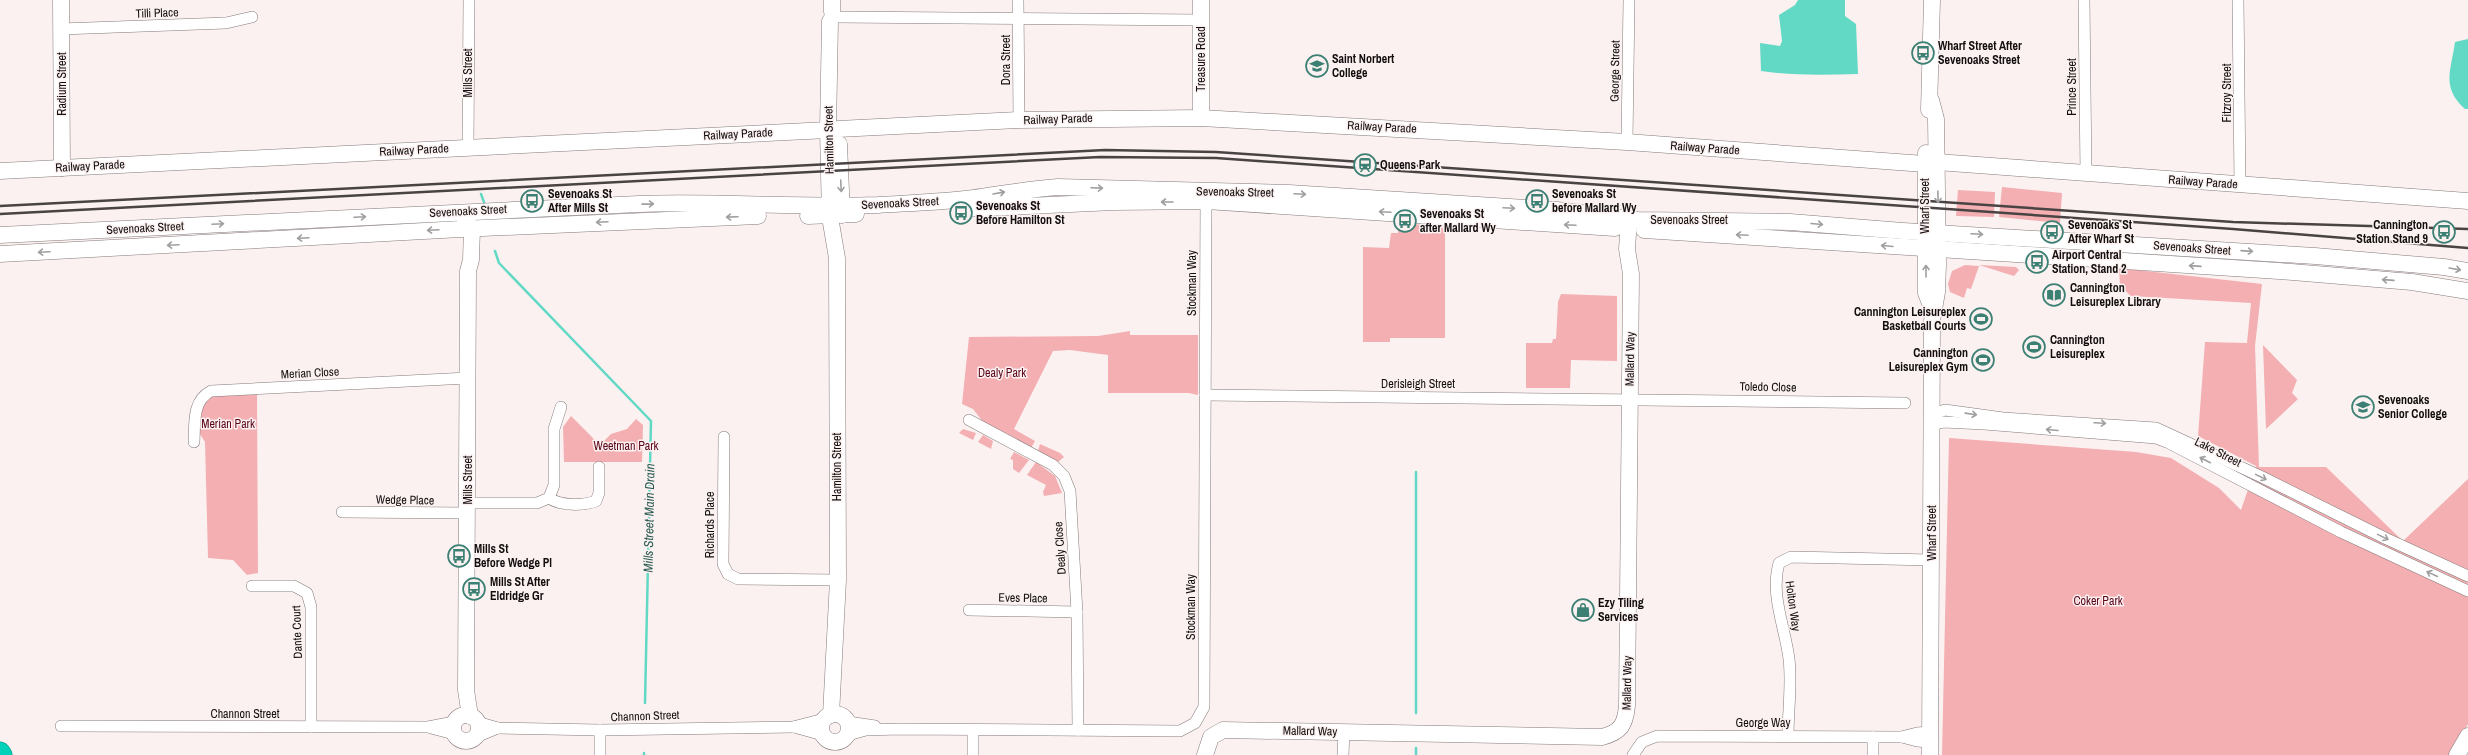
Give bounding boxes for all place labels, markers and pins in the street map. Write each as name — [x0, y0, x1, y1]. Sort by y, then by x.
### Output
place label: Wharf Street After Sevenoaks Street — [1938, 38, 2022, 68]
bus stop icon: Wharf Street After Sevenoaks Street — [1910, 40, 1936, 66]
place label: Saint Norbert College — [1332, 51, 1395, 81]
school or university icon: Saint Norbert College — [1304, 53, 1330, 79]
station icon: Queens Park — [1352, 152, 1378, 178]
place label: Queens Park — [1380, 157, 1441, 173]
place label: Sevenoaks St After Mills St — [548, 186, 613, 216]
place label: Sevenoaks St before Mallard Wy — [1552, 186, 1637, 216]
bus stop icon: Sevenoaks St After Mills St — [519, 188, 545, 214]
bus stop icon: Sevenoaks St before Mallard Wy — [1524, 188, 1550, 214]
place label: Sevenoaks St Before Hamilton St — [976, 198, 1065, 228]
bus stop icon: Sevenoaks St Before Hamilton St — [948, 200, 974, 226]
place label: Sevenoaks St after Mallard Wy — [1420, 206, 1496, 236]
bus stop icon: Sevenoaks St after Mallard Wy — [1392, 208, 1418, 234]
place label: Sevenoaks St After Wharf St — [2068, 217, 2135, 247]
place label: Cannington Station Stand 9 — [2356, 217, 2429, 247]
bus stop icon: Sevenoaks St After Wharf St — [2039, 219, 2065, 245]
bus stop icon: Cannington Station Stand 9 — [2431, 219, 2457, 245]
place label: Airport Central Station, Stand 2 — [2052, 247, 2127, 277]
bus stop icon: Airport Central Station, Stand 2 — [2024, 249, 2050, 275]
place label: Cannington Leisureplex Library — [2070, 280, 2161, 310]
library icon: Cannington Leisureplex Library — [2041, 282, 2067, 308]
place label: Cannington Leisureplex Basketball Courts — [1854, 304, 1967, 334]
sports icon: Cannington Leisureplex Basketball Courts — [1968, 306, 1994, 332]
place label: Cannington Leisureplex — [2050, 332, 2105, 362]
sports icon: Cannington Leisureplex — [2021, 334, 2047, 360]
place label: Cannington Leisureplex Gym — [1889, 345, 1968, 375]
sports icon: Cannington Leisureplex Gym — [1970, 347, 1996, 373]
place label: Sevenoaks Senior College — [2378, 392, 2447, 422]
school or university icon: Sevenoaks Senior College — [2350, 394, 2376, 420]
place label: Mills St Before Wedge Pl — [474, 541, 552, 571]
bus stop icon: Mills St Before Wedge Pl — [446, 543, 472, 569]
place label: Mills St After Eldridge Gr — [490, 574, 550, 604]
bus stop icon: Mills St After Eldridge Gr — [461, 576, 487, 602]
place label: Ezy Tiling Services — [1598, 595, 1644, 625]
shop icon: Ezy Tiling Services — [1570, 597, 1596, 623]

